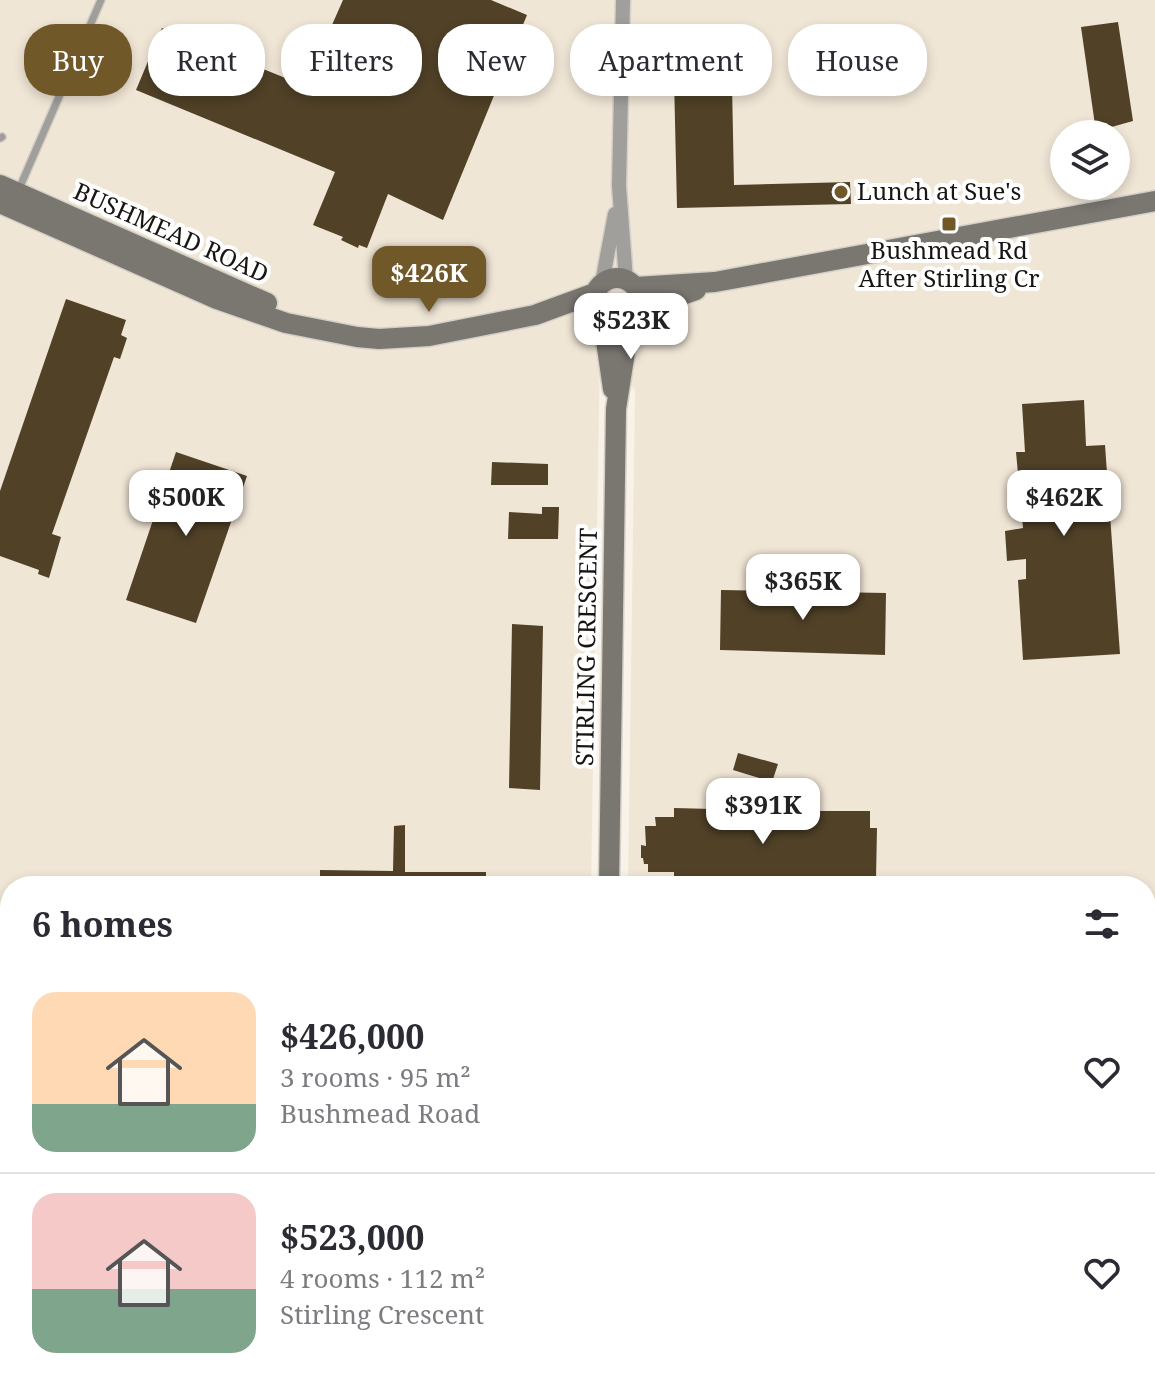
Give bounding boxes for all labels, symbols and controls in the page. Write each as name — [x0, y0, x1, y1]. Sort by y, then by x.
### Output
chip: Buy — [24, 24, 132, 96]
chip: Rent — [148, 24, 265, 96]
chip: Filters — [281, 24, 422, 96]
chip: New — [438, 24, 554, 96]
chip: Apartment — [570, 24, 772, 96]
chip: House — [788, 24, 927, 96]
map controls — [1050, 120, 1130, 200]
button: layers — [1050, 120, 1130, 200]
street label: BUSHMEAD ROAD — [69, 174, 274, 289]
place label: Lunch at Sue's — [857, 174, 1021, 207]
marker: Lunch at Sue's — [832, 183, 850, 201]
marker: Bushmead Rd After Stirling Cr — [940, 215, 958, 233]
place label: Bushmead Rd After Stirling Cr — [859, 233, 1039, 294]
pin: $426K — [373, 246, 485, 314]
text: $426K — [390, 254, 468, 290]
pin: $523K — [575, 293, 687, 361]
text: $523K — [592, 301, 670, 337]
pin: $500K — [130, 470, 242, 538]
pin: $462K — [1008, 470, 1120, 538]
text: $500K — [147, 478, 225, 514]
text: $462K — [1025, 478, 1103, 514]
street label: STIRLING CRESCENT — [567, 527, 604, 766]
pin: $365K — [747, 554, 859, 622]
text: $365K — [764, 562, 842, 598]
pin: $391K — [707, 778, 819, 846]
text: $391K — [724, 786, 802, 822]
text: 6 homes — [32, 901, 173, 947]
icon: filters — [1080, 902, 1124, 946]
text: $426,000 — [280, 1013, 424, 1059]
icon: home — [96, 1024, 192, 1120]
icon: heart — [1080, 1050, 1124, 1094]
text: 3 rooms · 95 m² — [280, 1059, 471, 1095]
text: Bushmead Road — [280, 1095, 480, 1131]
text: $523,000 — [280, 1214, 424, 1260]
icon: home — [96, 1225, 192, 1321]
icon: heart — [1080, 1251, 1124, 1295]
text: 4 rooms · 112 m² — [280, 1260, 485, 1296]
text: Stirling Crescent — [280, 1296, 484, 1332]

